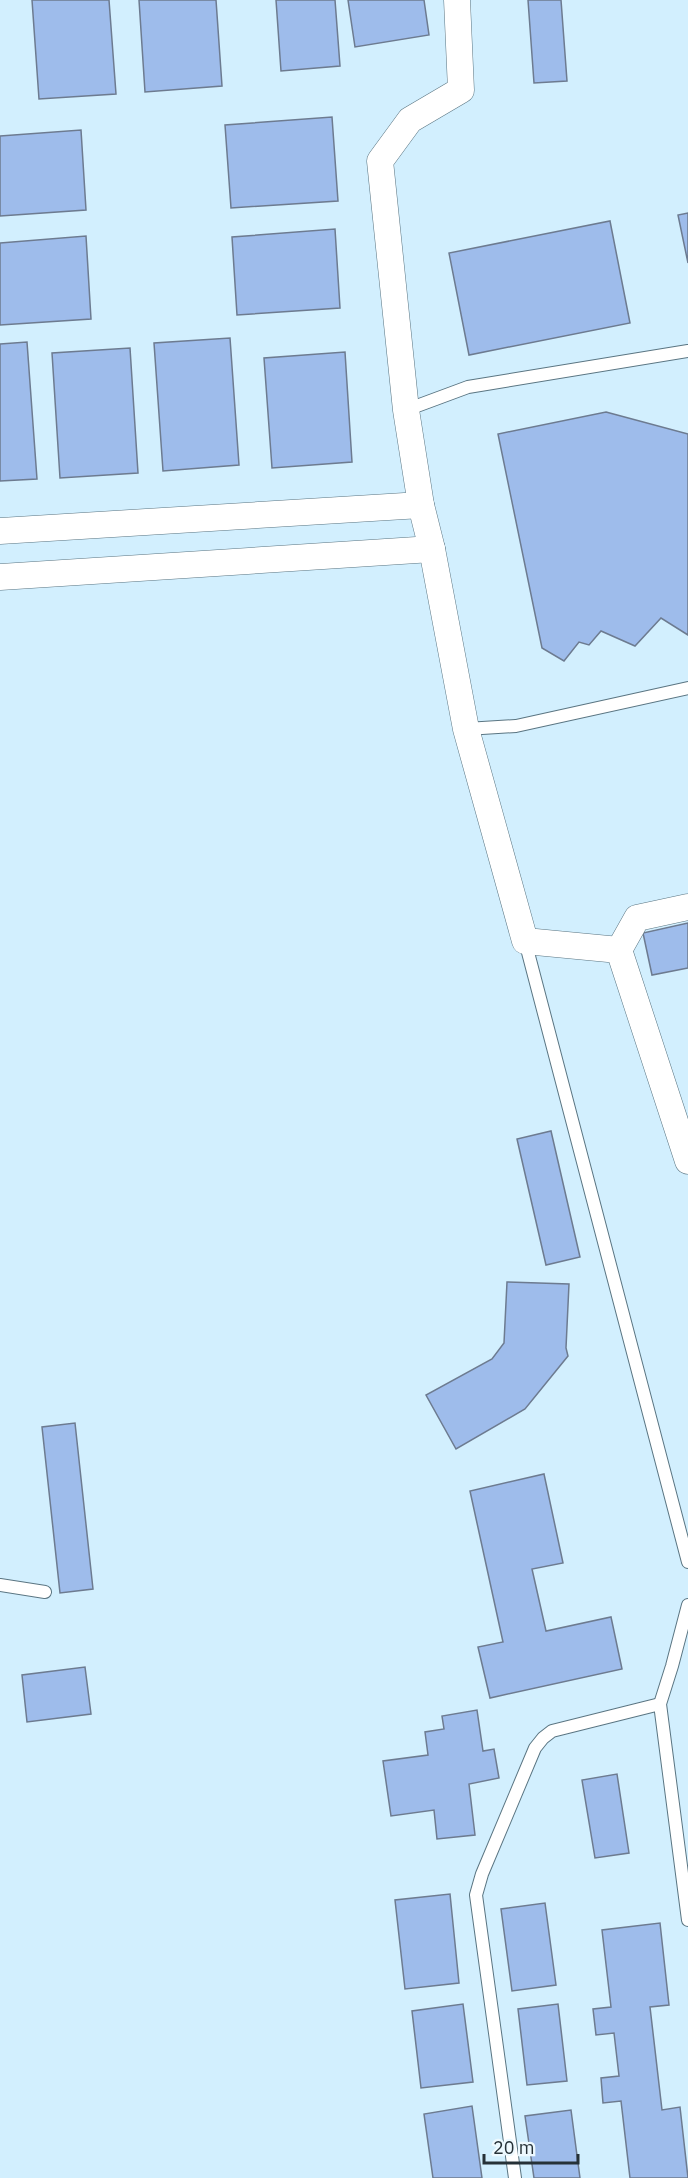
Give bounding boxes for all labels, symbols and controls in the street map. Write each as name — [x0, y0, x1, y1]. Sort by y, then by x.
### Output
scale bar — [484, 2127, 578, 2165]
text: 20 m — [493, 2136, 535, 2159]

